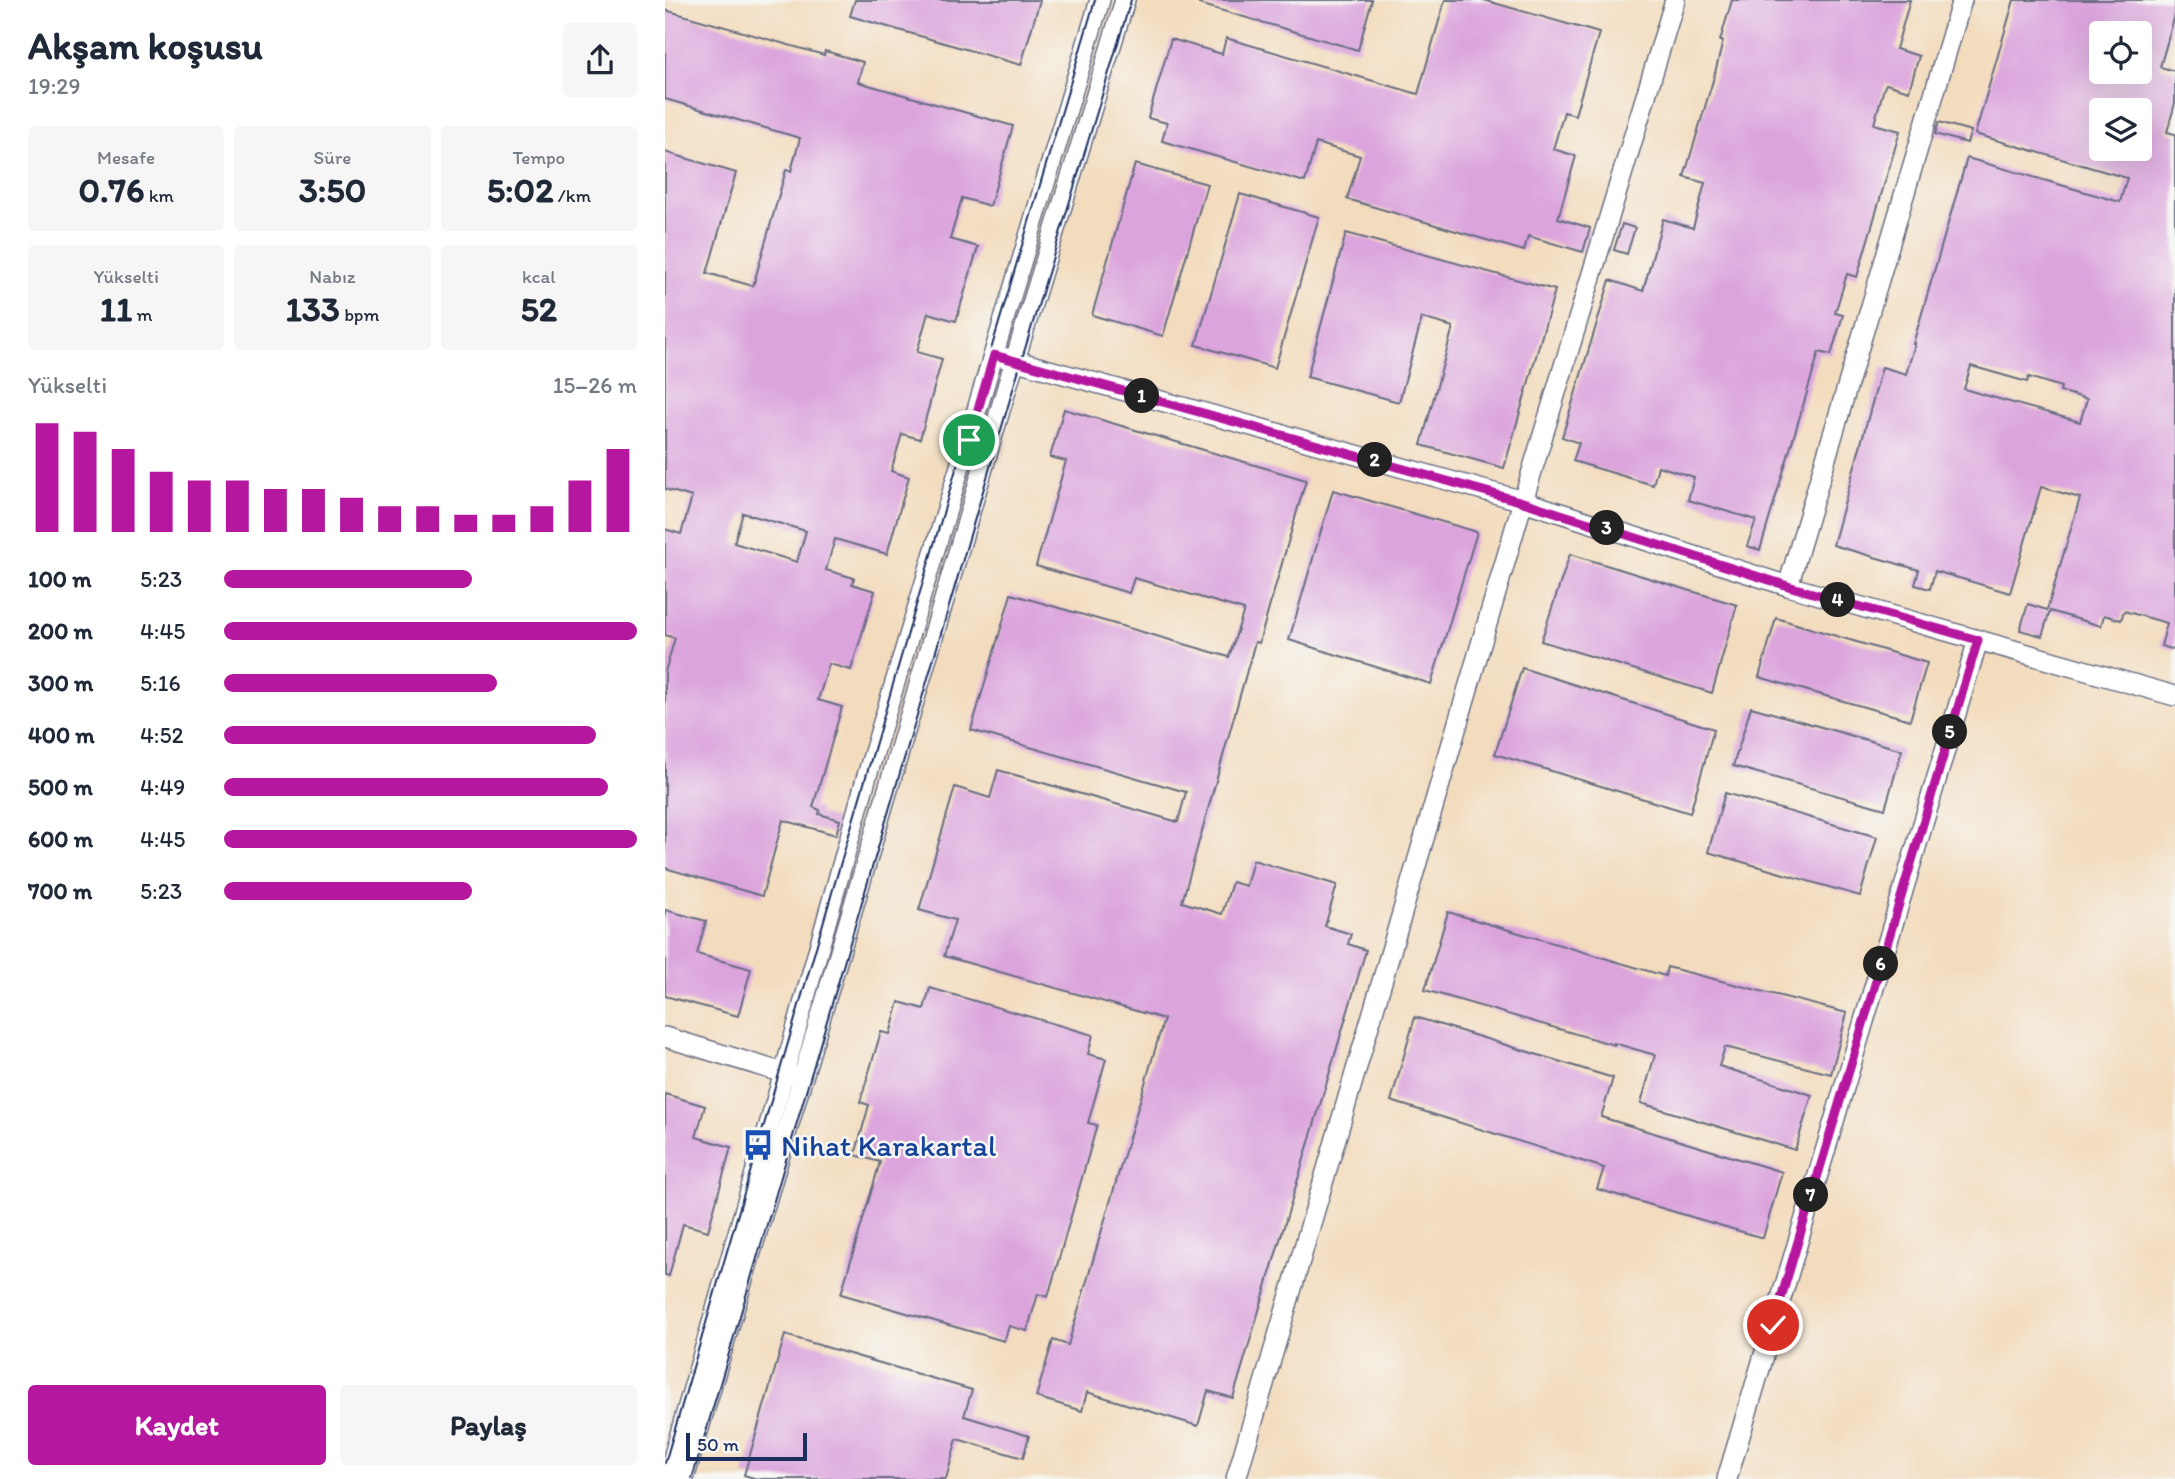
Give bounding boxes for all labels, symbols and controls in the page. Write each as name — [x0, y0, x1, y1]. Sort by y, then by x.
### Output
map controls — [2089, 21, 2152, 161]
button: locate — [2089, 21, 2152, 84]
text: Akşam koşusu — [28, 23, 263, 69]
button: share — [563, 23, 637, 97]
text: 19:29 — [28, 72, 80, 100]
button: layers — [2089, 98, 2152, 161]
text: Mesafe — [97, 146, 155, 169]
text: Süre — [314, 146, 351, 169]
text: Tempo — [512, 146, 565, 169]
text: 0.76 — [78, 169, 144, 211]
text: 3:50 — [299, 169, 366, 211]
text: 5:02 — [487, 169, 554, 211]
text: km — [144, 184, 174, 207]
text: /km — [554, 184, 591, 207]
text: Yükselti — [93, 265, 159, 288]
text: Nabız — [309, 265, 356, 288]
text: kcal — [522, 265, 556, 288]
text: 11 — [100, 288, 132, 330]
text: 133 — [286, 288, 340, 330]
text: 52 — [520, 288, 557, 330]
text: m — [132, 303, 153, 326]
text: bpm — [340, 303, 379, 326]
text: Yükselti — [28, 371, 107, 399]
text: 15–26 m — [553, 371, 637, 399]
pin: 1 — [1125, 378, 1159, 414]
text: 1 — [1137, 384, 1146, 407]
pin — [939, 410, 999, 470]
icon: arrive — [950, 421, 988, 459]
pin: 2 — [1357, 442, 1393, 477]
text: 2 — [1370, 448, 1380, 471]
pin: 3 — [1590, 510, 1625, 546]
text: 3 — [1601, 516, 1612, 539]
text: 100 m — [28, 565, 92, 593]
text: 5:23 — [140, 565, 182, 593]
pin: 4 — [1821, 582, 1855, 618]
text: 4 — [1832, 588, 1843, 611]
text: 200 m — [28, 617, 93, 645]
text: 4:45 — [140, 617, 185, 645]
text: 300 m — [28, 669, 93, 697]
text: 5:16 — [140, 669, 181, 697]
pin: 5 — [1933, 714, 1967, 750]
text: 5 — [1945, 720, 1954, 743]
text: 400 m — [28, 721, 95, 749]
text: 4:52 — [140, 721, 184, 749]
text: 500 m — [28, 773, 93, 801]
text: 4:49 — [140, 773, 185, 801]
text: 600 m — [28, 825, 93, 853]
text: 4:45 — [140, 825, 185, 853]
text: 700 m — [28, 877, 92, 905]
text: 5:23 — [140, 877, 182, 905]
pin: 6 — [1863, 946, 1899, 982]
text: 6 — [1875, 952, 1886, 975]
place label: Nihat Karakartal — [781, 1127, 997, 1164]
bus stop icon: Nihat Karakartal — [741, 1128, 775, 1162]
pin: 7 — [1793, 1178, 1829, 1212]
text: 7 — [1806, 1183, 1815, 1206]
pin — [1743, 1295, 1803, 1355]
icon: check — [1754, 1306, 1792, 1344]
button: Kaydet — [28, 1385, 326, 1465]
button: Paylaş — [340, 1385, 637, 1465]
scale bar — [686, 1430, 807, 1462]
text: 50 m — [697, 1433, 739, 1456]

